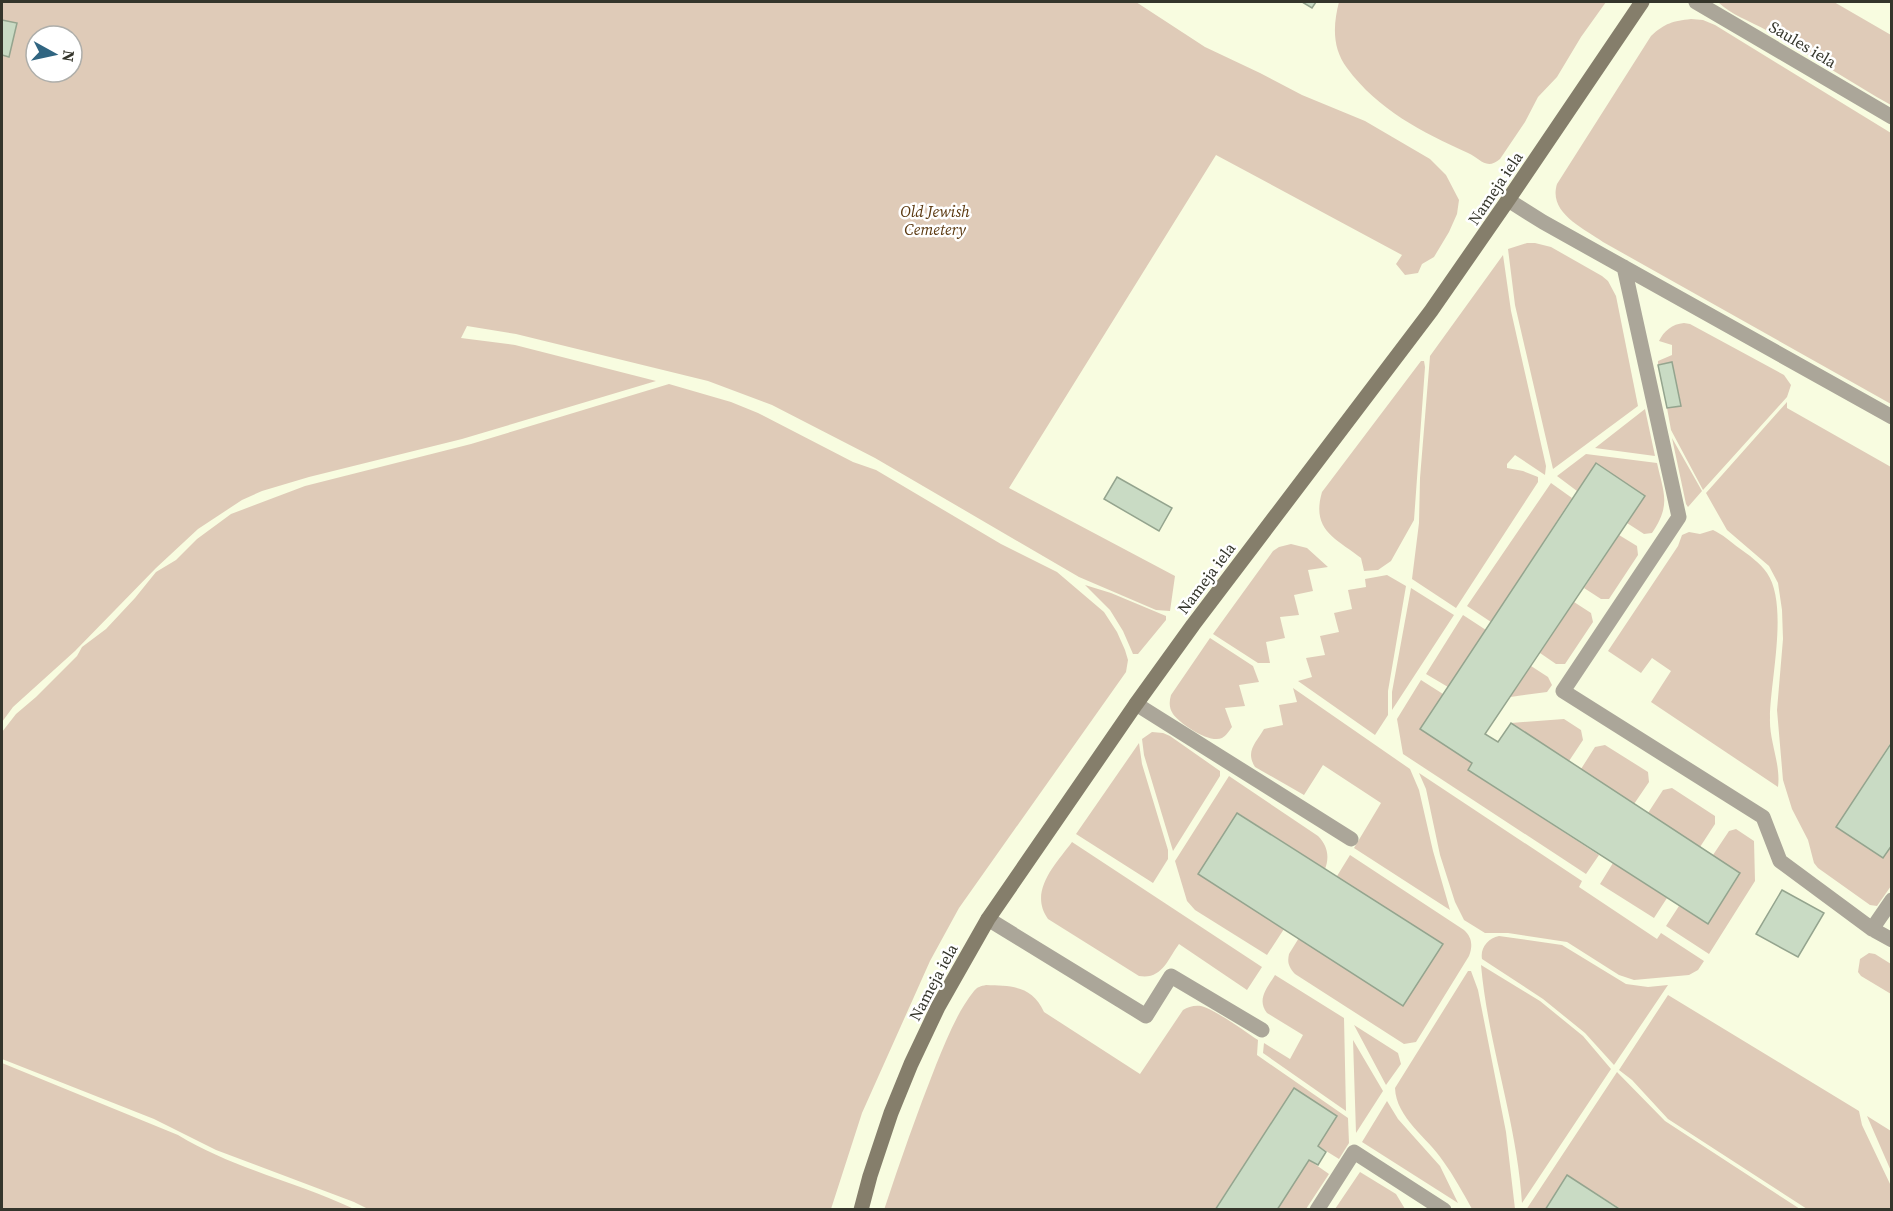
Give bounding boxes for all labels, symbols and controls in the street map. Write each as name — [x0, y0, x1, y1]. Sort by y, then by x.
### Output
street label: Saules iela — [1765, 15, 1841, 73]
north arrow — [24, 24, 84, 84]
text: N — [57, 49, 81, 64]
street label: Nameja iela — [1462, 146, 1528, 229]
park label: Old Jewish Cemetery — [900, 200, 970, 240]
street label: Nameja iela — [1172, 537, 1241, 618]
street label: Nameja iela — [904, 939, 963, 1024]

